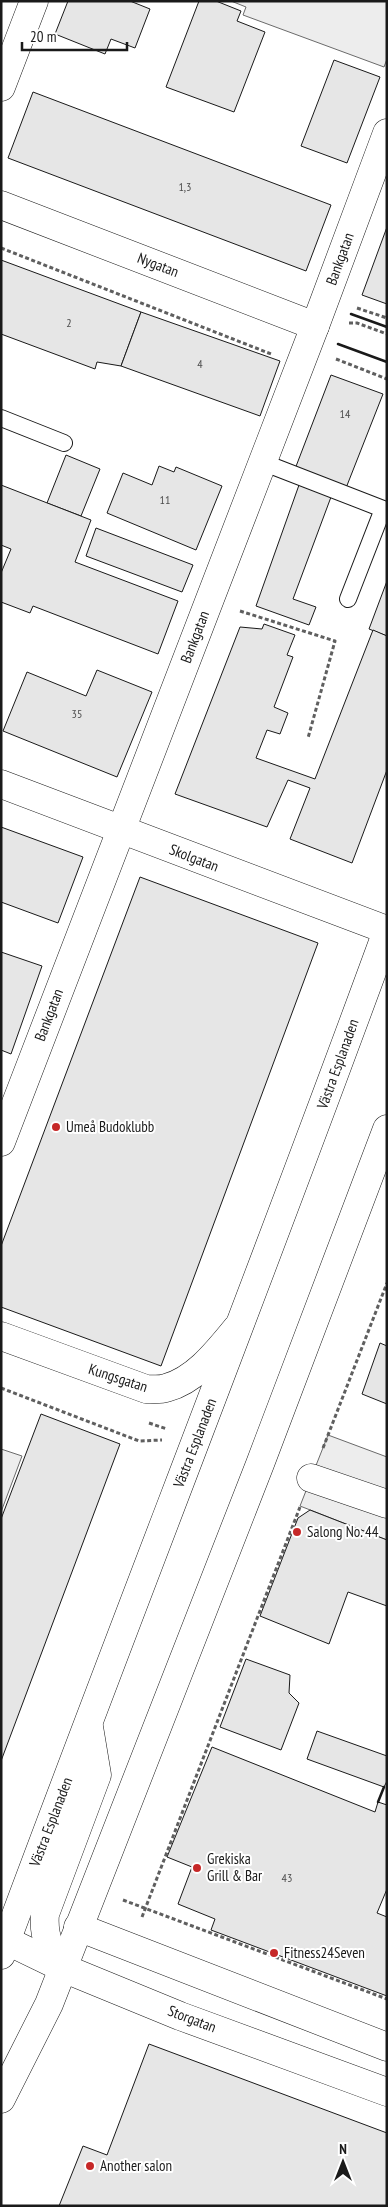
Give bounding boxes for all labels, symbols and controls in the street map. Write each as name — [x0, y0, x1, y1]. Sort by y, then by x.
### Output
scale bar — [22, 20, 128, 52]
text: 20 m — [30, 27, 56, 46]
house number: 1,3 — [178, 179, 192, 194]
street label: Bankgatan — [321, 230, 358, 288]
street label: Nygatan — [135, 248, 182, 281]
house number: 2 — [66, 315, 72, 330]
house number: 4 — [197, 356, 203, 371]
house number: 14 — [340, 406, 351, 421]
house number: 11 — [160, 492, 170, 507]
street label: Bankgatan — [176, 608, 213, 666]
house number: 35 — [72, 706, 82, 721]
street label: Skolgatan — [167, 839, 222, 876]
street label: Bankgatan — [30, 986, 67, 1044]
street label: Västra Esplanaden — [312, 1016, 363, 1112]
place label: Umeå Budoklubb — [66, 1117, 154, 1136]
marker: Umeå Budoklubb — [50, 1121, 62, 1133]
street label: Kungsgatan — [86, 1359, 150, 1396]
street label: Västra Esplanaden — [168, 1395, 220, 1491]
place label: Salong No. 44 — [307, 1522, 379, 1541]
marker: Salong No. 44 — [291, 1526, 303, 1538]
street label: Västra Esplanaden — [24, 1774, 76, 1870]
place label: Grekiska Grill & Bar — [207, 1849, 263, 1885]
marker: Grekiska Grill & Bar — [191, 1862, 203, 1874]
house number: 43 — [282, 1870, 292, 1885]
place label: Fitness24Seven — [284, 1943, 365, 1962]
marker: Fitness24Seven — [268, 1947, 280, 1959]
street label: Storgatan — [165, 2001, 219, 2036]
north arrow — [318, 2137, 368, 2187]
text: N — [339, 2140, 347, 2158]
place label: Another salon — [100, 2156, 172, 2175]
marker: Another salon — [84, 2160, 96, 2172]

